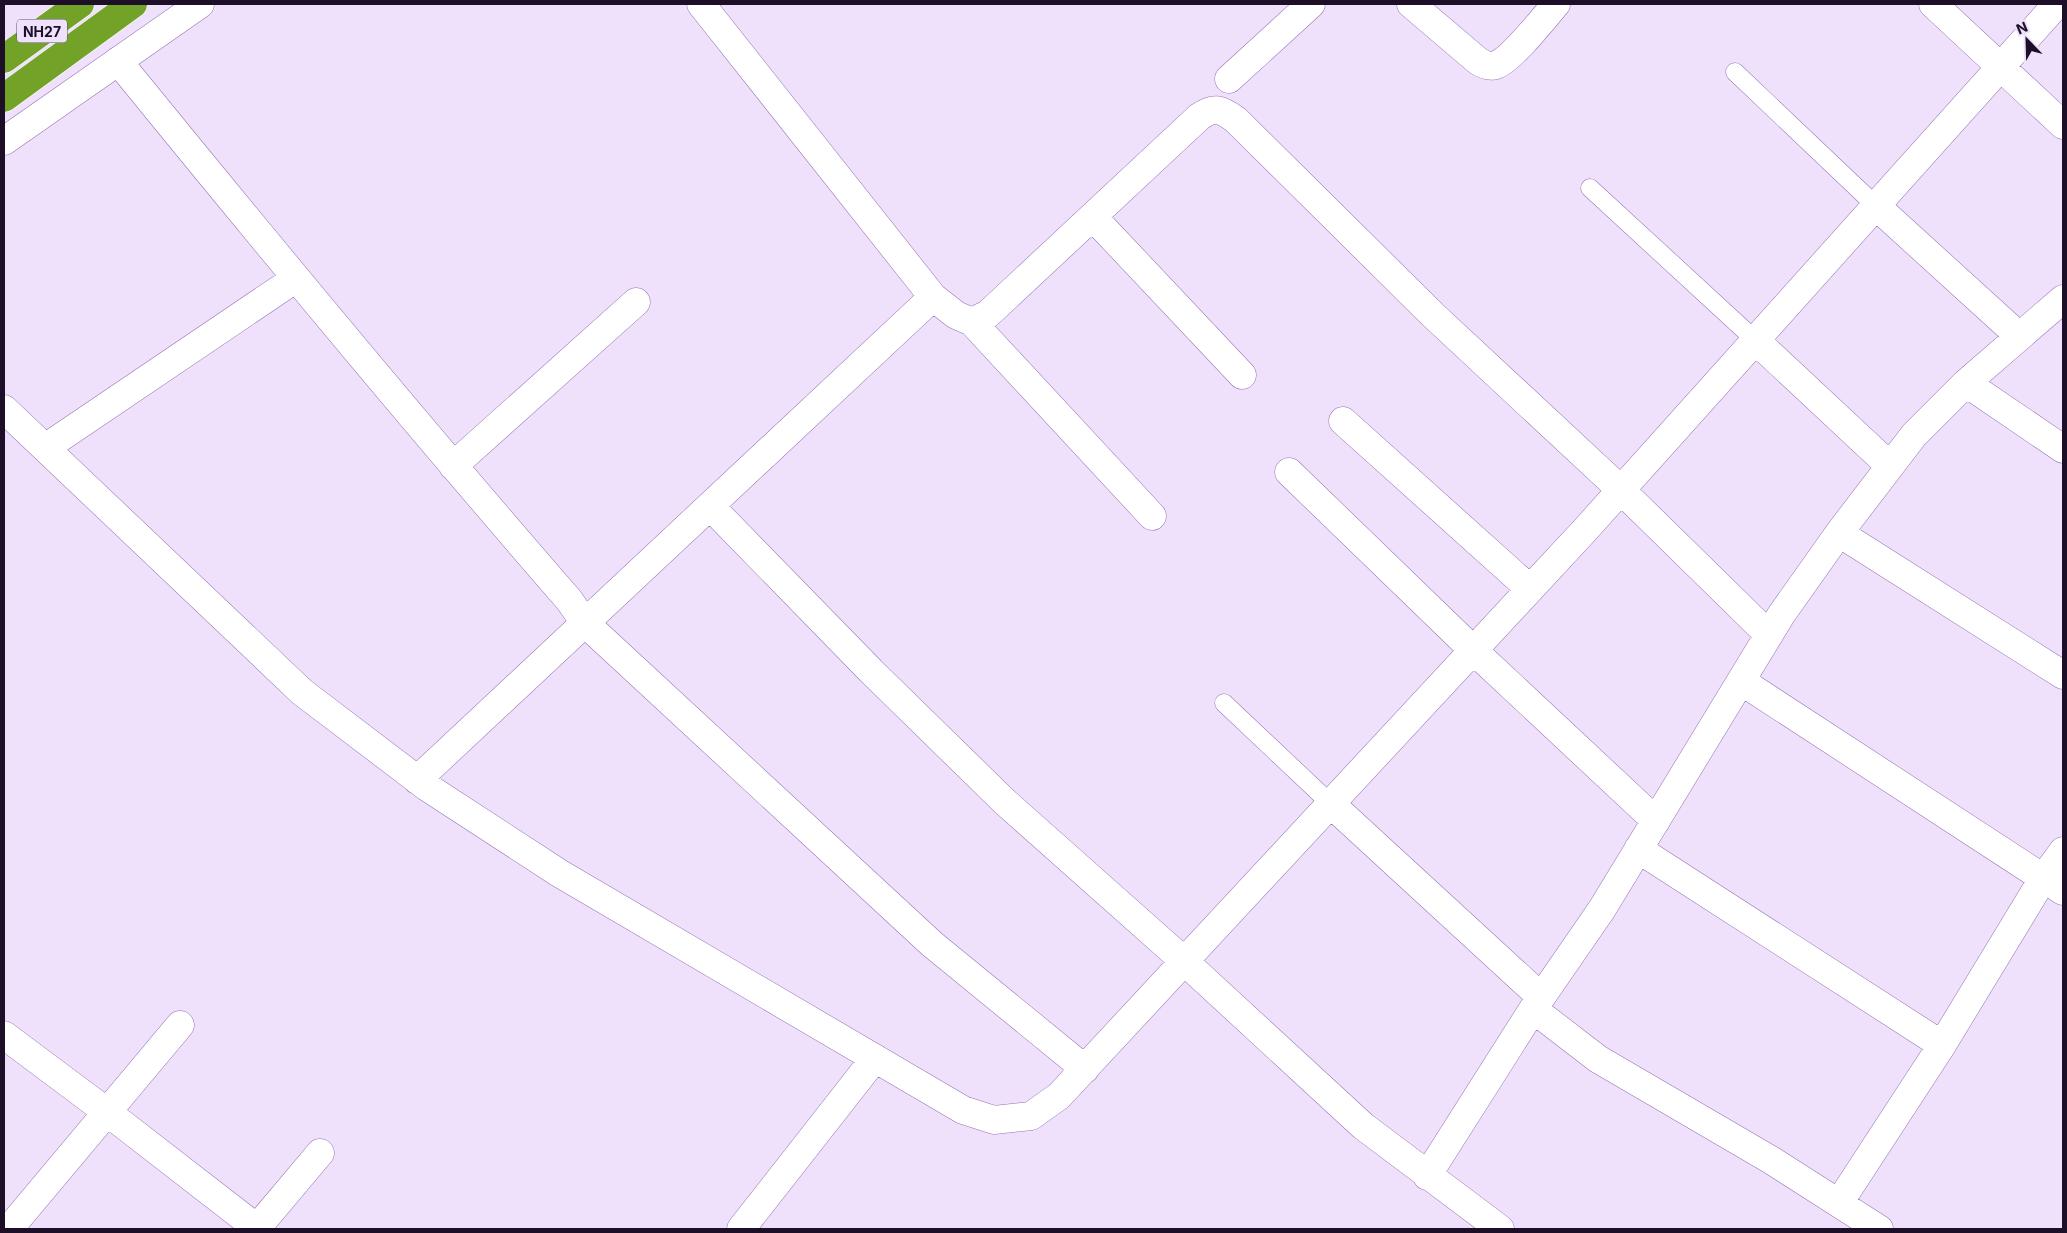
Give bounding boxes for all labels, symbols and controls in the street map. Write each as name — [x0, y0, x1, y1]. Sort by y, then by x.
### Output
north arrow — [2002, 15, 2052, 65]
text: N — [2013, 18, 2030, 37]
road number: NH27 — [17, 20, 67, 42]

